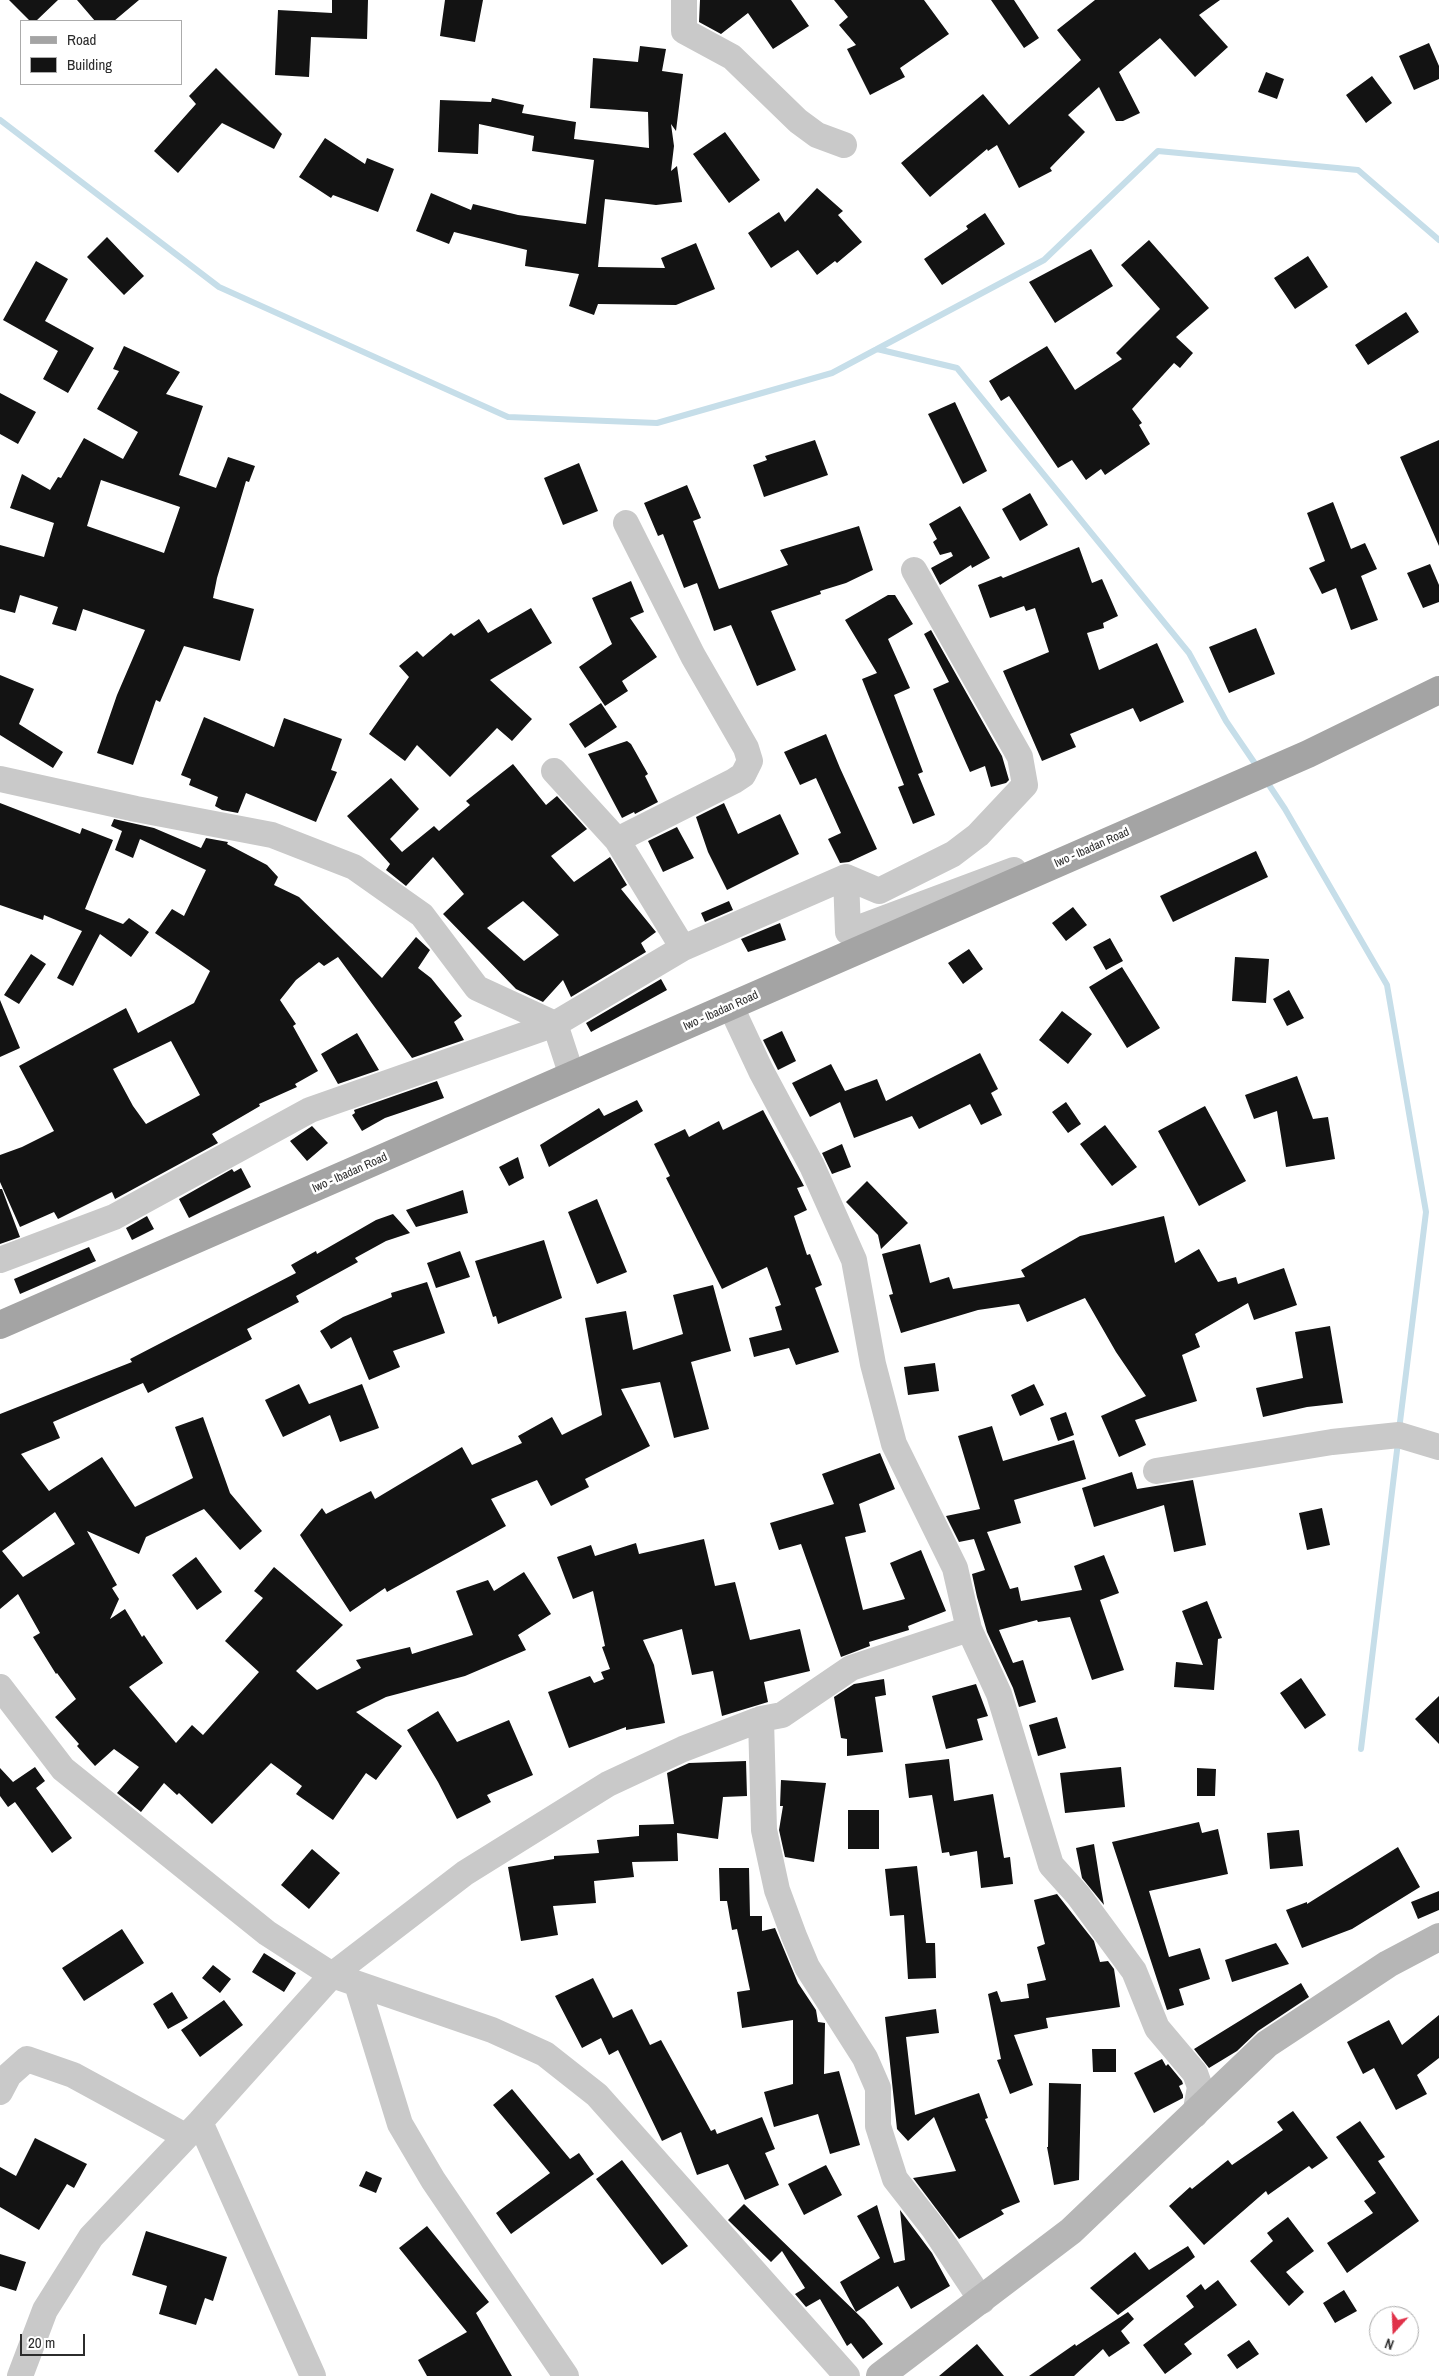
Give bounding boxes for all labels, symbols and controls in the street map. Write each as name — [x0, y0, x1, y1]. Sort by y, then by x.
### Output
legend — [20, 20, 182, 85]
text: Road — [67, 29, 96, 50]
text: Building — [67, 54, 112, 75]
street label: Iwo - Ibadan Road — [1052, 825, 1132, 871]
street label: Iwo - Ibadan Road — [681, 988, 761, 1034]
street label: Iwo - Ibadan Road — [310, 1150, 390, 1196]
north arrow — [1369, 2306, 1419, 2356]
scale bar — [22, 2324, 88, 2356]
text: 20 m — [28, 2332, 55, 2353]
text: N — [1382, 2334, 1396, 2354]

